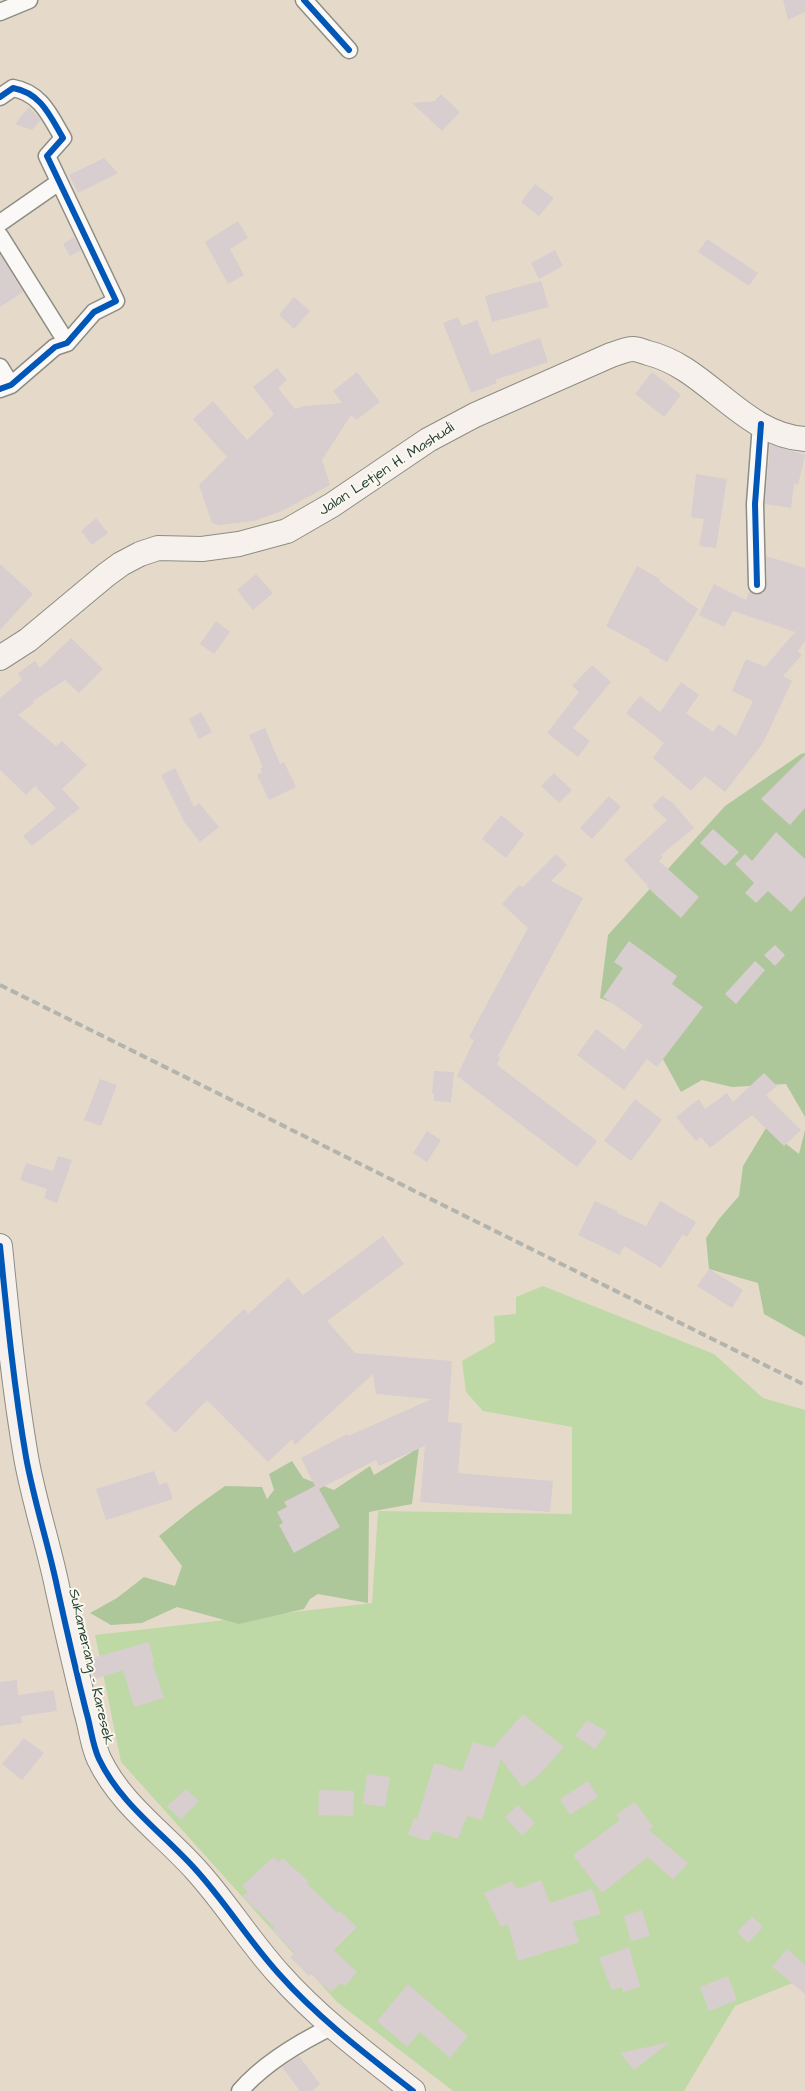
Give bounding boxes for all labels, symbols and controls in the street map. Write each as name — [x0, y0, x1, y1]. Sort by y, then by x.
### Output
street label: Jalan Letjen H. Mashudi — [316, 420, 458, 520]
street label: Sukamerang - Karesek — [63, 1587, 117, 1747]

